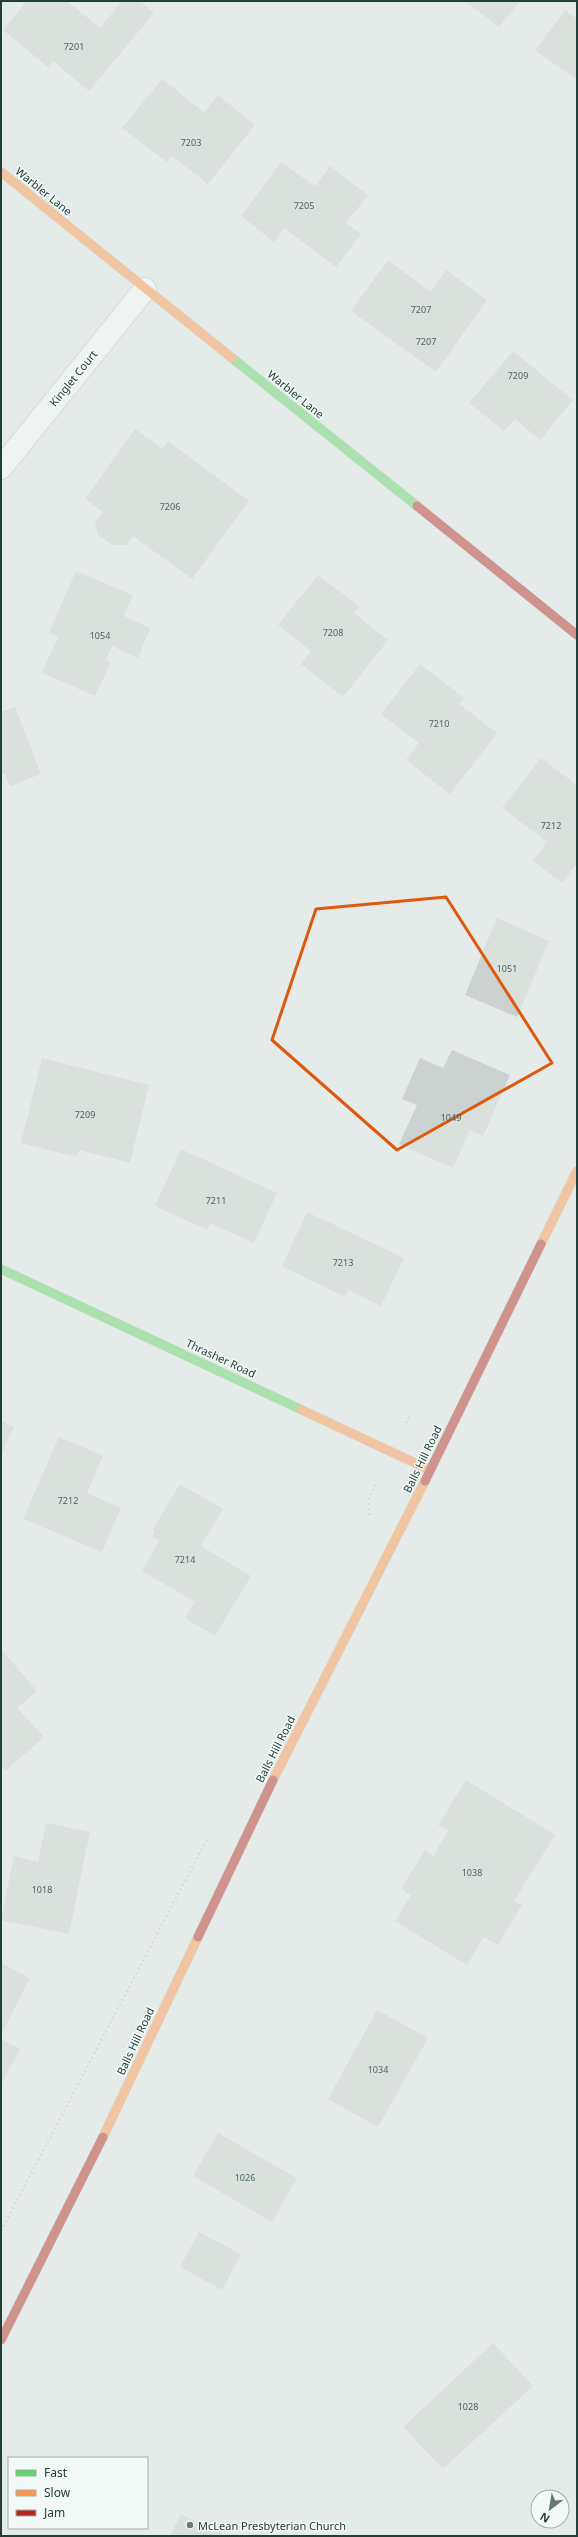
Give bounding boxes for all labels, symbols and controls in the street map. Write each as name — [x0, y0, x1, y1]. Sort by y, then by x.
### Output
house number: 7201 — [64, 40, 84, 53]
house number: 7203 — [181, 136, 201, 149]
street label: Warbler Lane — [13, 163, 75, 219]
house number: 7205 — [294, 199, 314, 212]
house number: 7207 — [411, 303, 431, 316]
house number: 7207 — [416, 335, 436, 348]
street label: Kinglet Court — [46, 347, 100, 409]
street label: Warbler Lane — [265, 366, 327, 422]
house number: 7209 — [508, 369, 528, 382]
house number: 7206 — [160, 500, 180, 513]
house number: 7208 — [323, 626, 343, 639]
house number: 1054 — [90, 629, 110, 642]
house number: 7210 — [429, 717, 449, 730]
house number: 7212 — [541, 819, 561, 832]
house number: 1051 — [497, 962, 517, 975]
house number: 7209 — [75, 1108, 95, 1121]
house number: 1049 — [441, 1111, 461, 1124]
house number: 7211 — [206, 1194, 226, 1207]
house number: 7213 — [333, 1256, 353, 1269]
street label: Thrasher Road — [184, 1335, 258, 1381]
street label: Balls Hill Road — [399, 1423, 445, 1495]
house number: 7212 — [58, 1494, 78, 1507]
house number: 7214 — [175, 1553, 195, 1566]
street label: Balls Hill Road — [252, 1713, 298, 1785]
house number: 1038 — [462, 1866, 482, 1879]
house number: 1018 — [32, 1883, 52, 1896]
street label: Balls Hill Road — [113, 2005, 157, 2077]
house number: 1034 — [368, 2063, 388, 2076]
house number: 1026 — [235, 2171, 255, 2184]
house number: 1028 — [458, 2400, 478, 2413]
legend — [8, 2457, 148, 2529]
text: Fast — [44, 2464, 68, 2481]
text: Slow — [44, 2484, 71, 2501]
north arrow — [530, 2489, 570, 2529]
text: Jam — [43, 2504, 65, 2521]
text: N — [537, 2509, 552, 2527]
place label: McLean Presbyterian Church — [198, 2518, 346, 2533]
marker: McLean Presbyterian Church — [185, 2520, 195, 2530]

